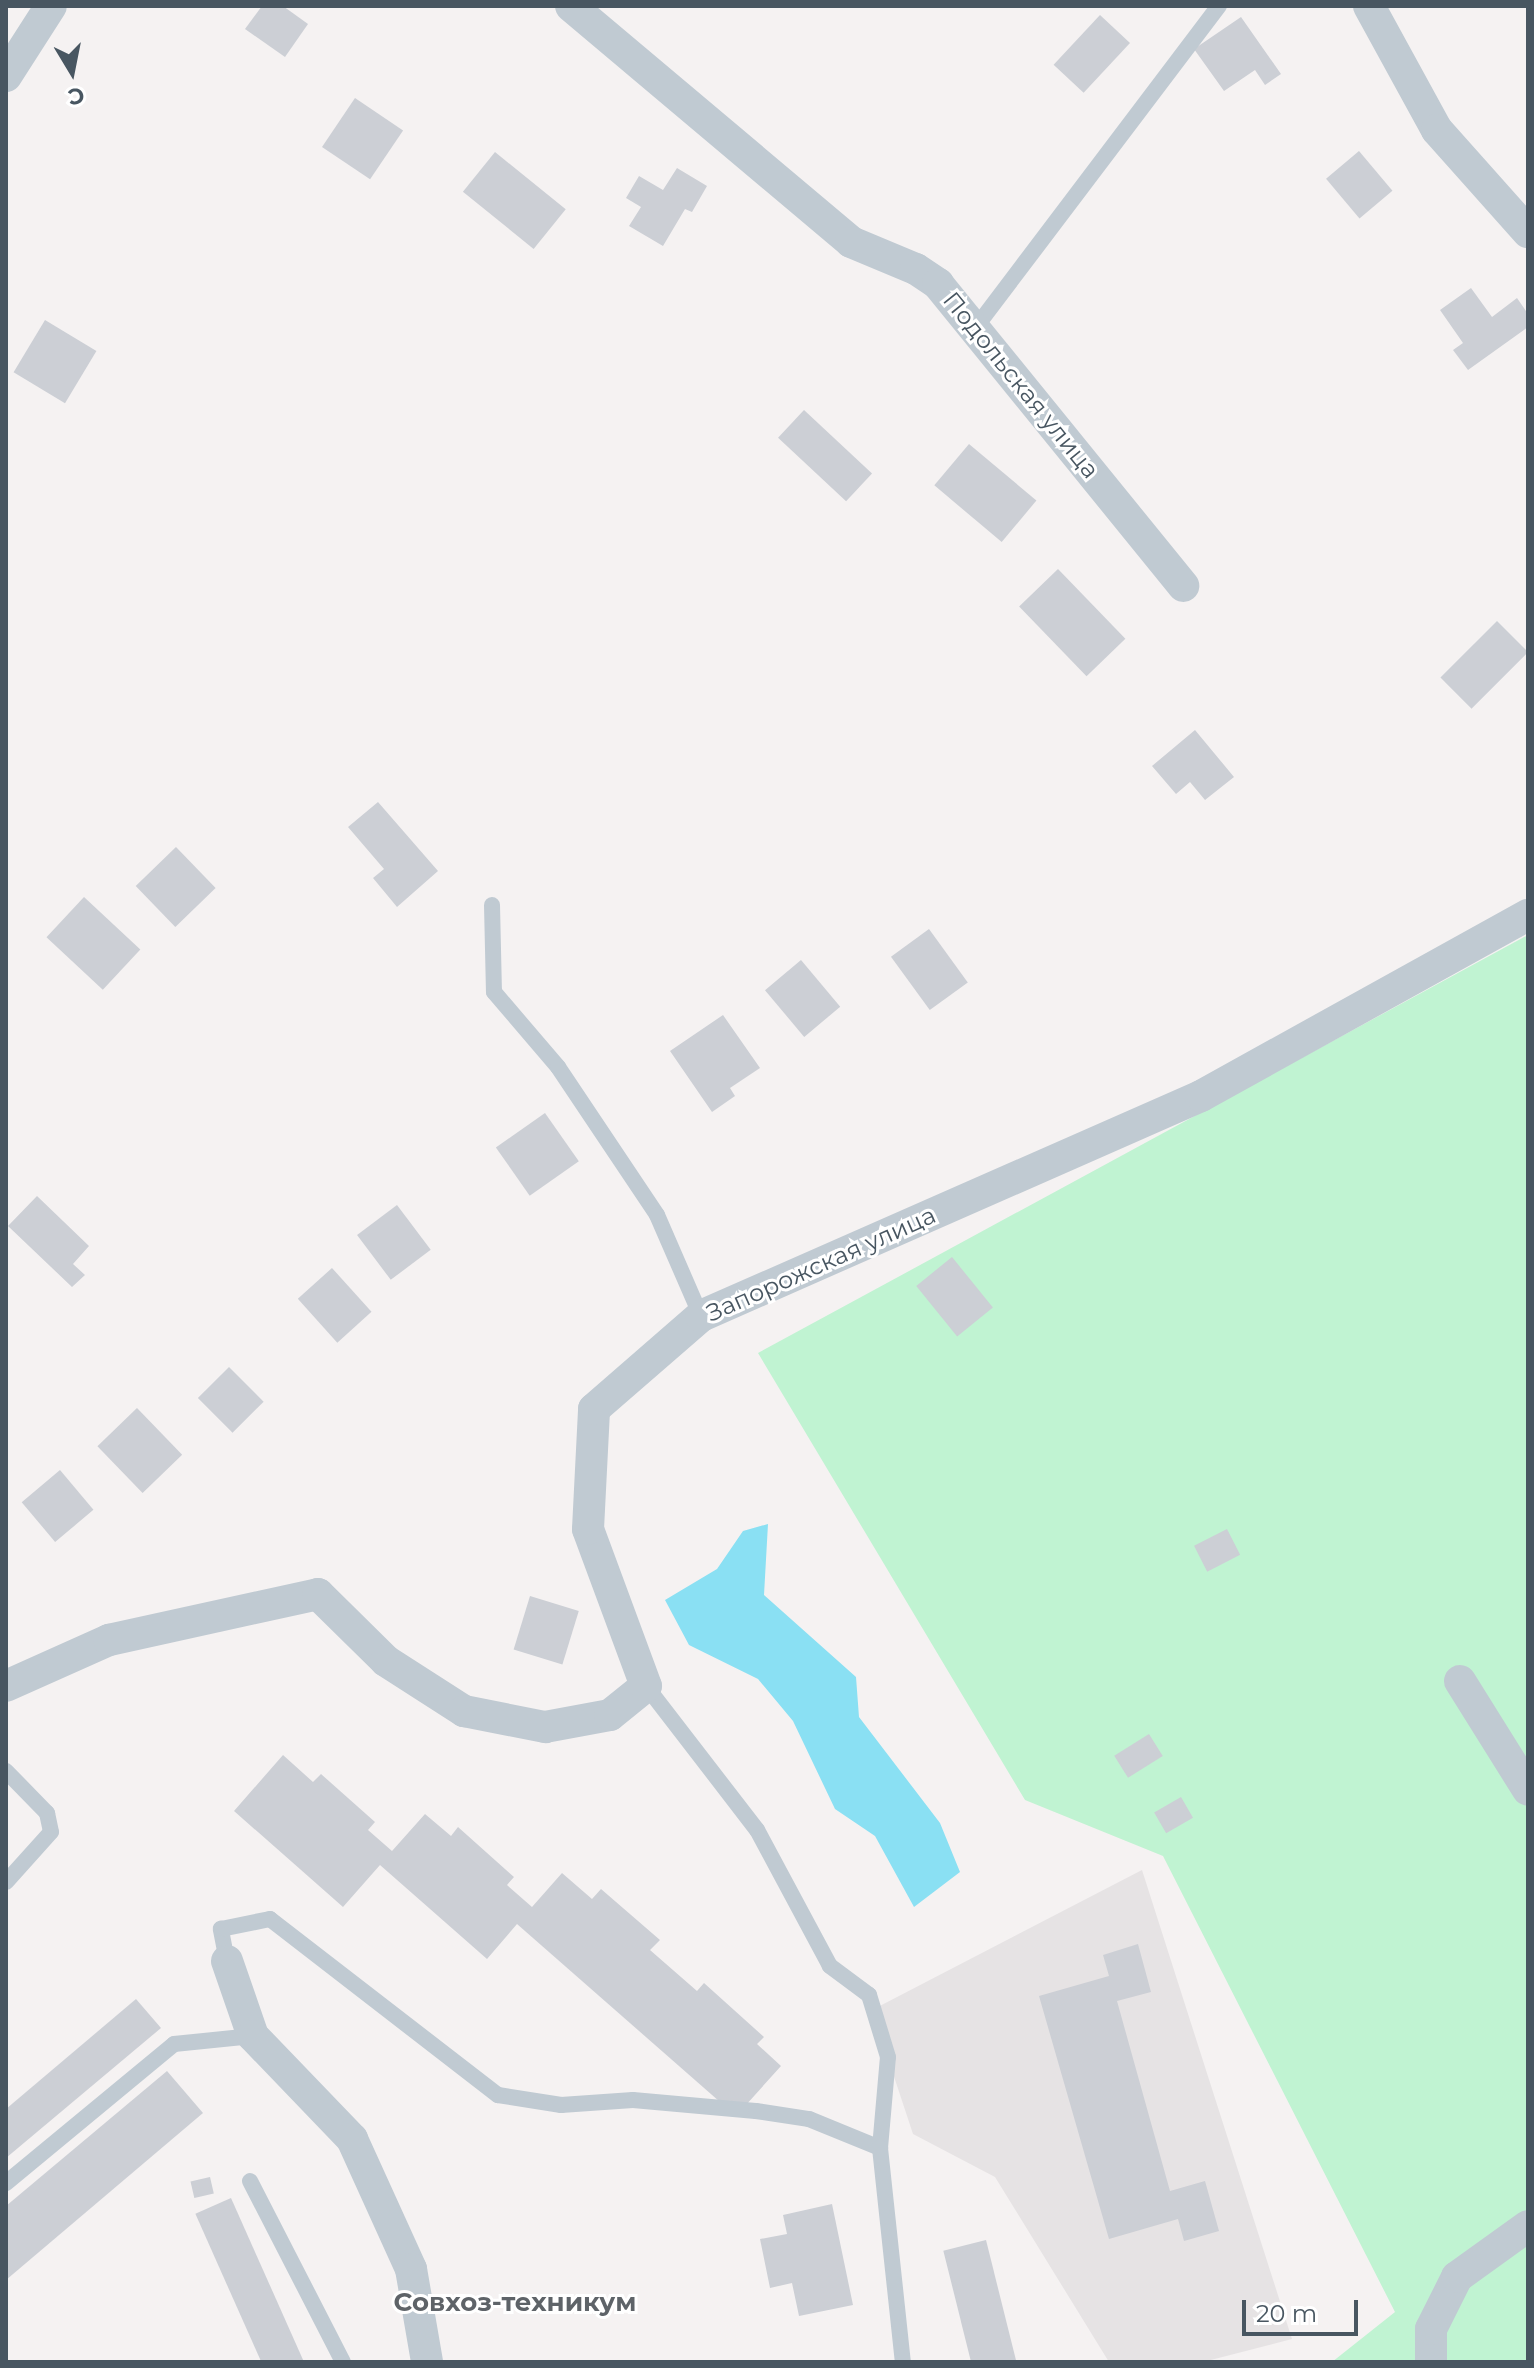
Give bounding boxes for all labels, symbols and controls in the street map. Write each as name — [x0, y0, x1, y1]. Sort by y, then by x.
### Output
north arrow — [32, 32, 112, 112]
text: С — [66, 81, 86, 111]
street label: Подольская улица — [937, 286, 1105, 484]
street label: Запорожская улица — [702, 1200, 940, 1328]
scale bar — [1246, 2284, 1362, 2334]
district label: Совхоз-техникум — [394, 2287, 636, 2319]
text: 20 m — [1256, 2299, 1317, 2328]

